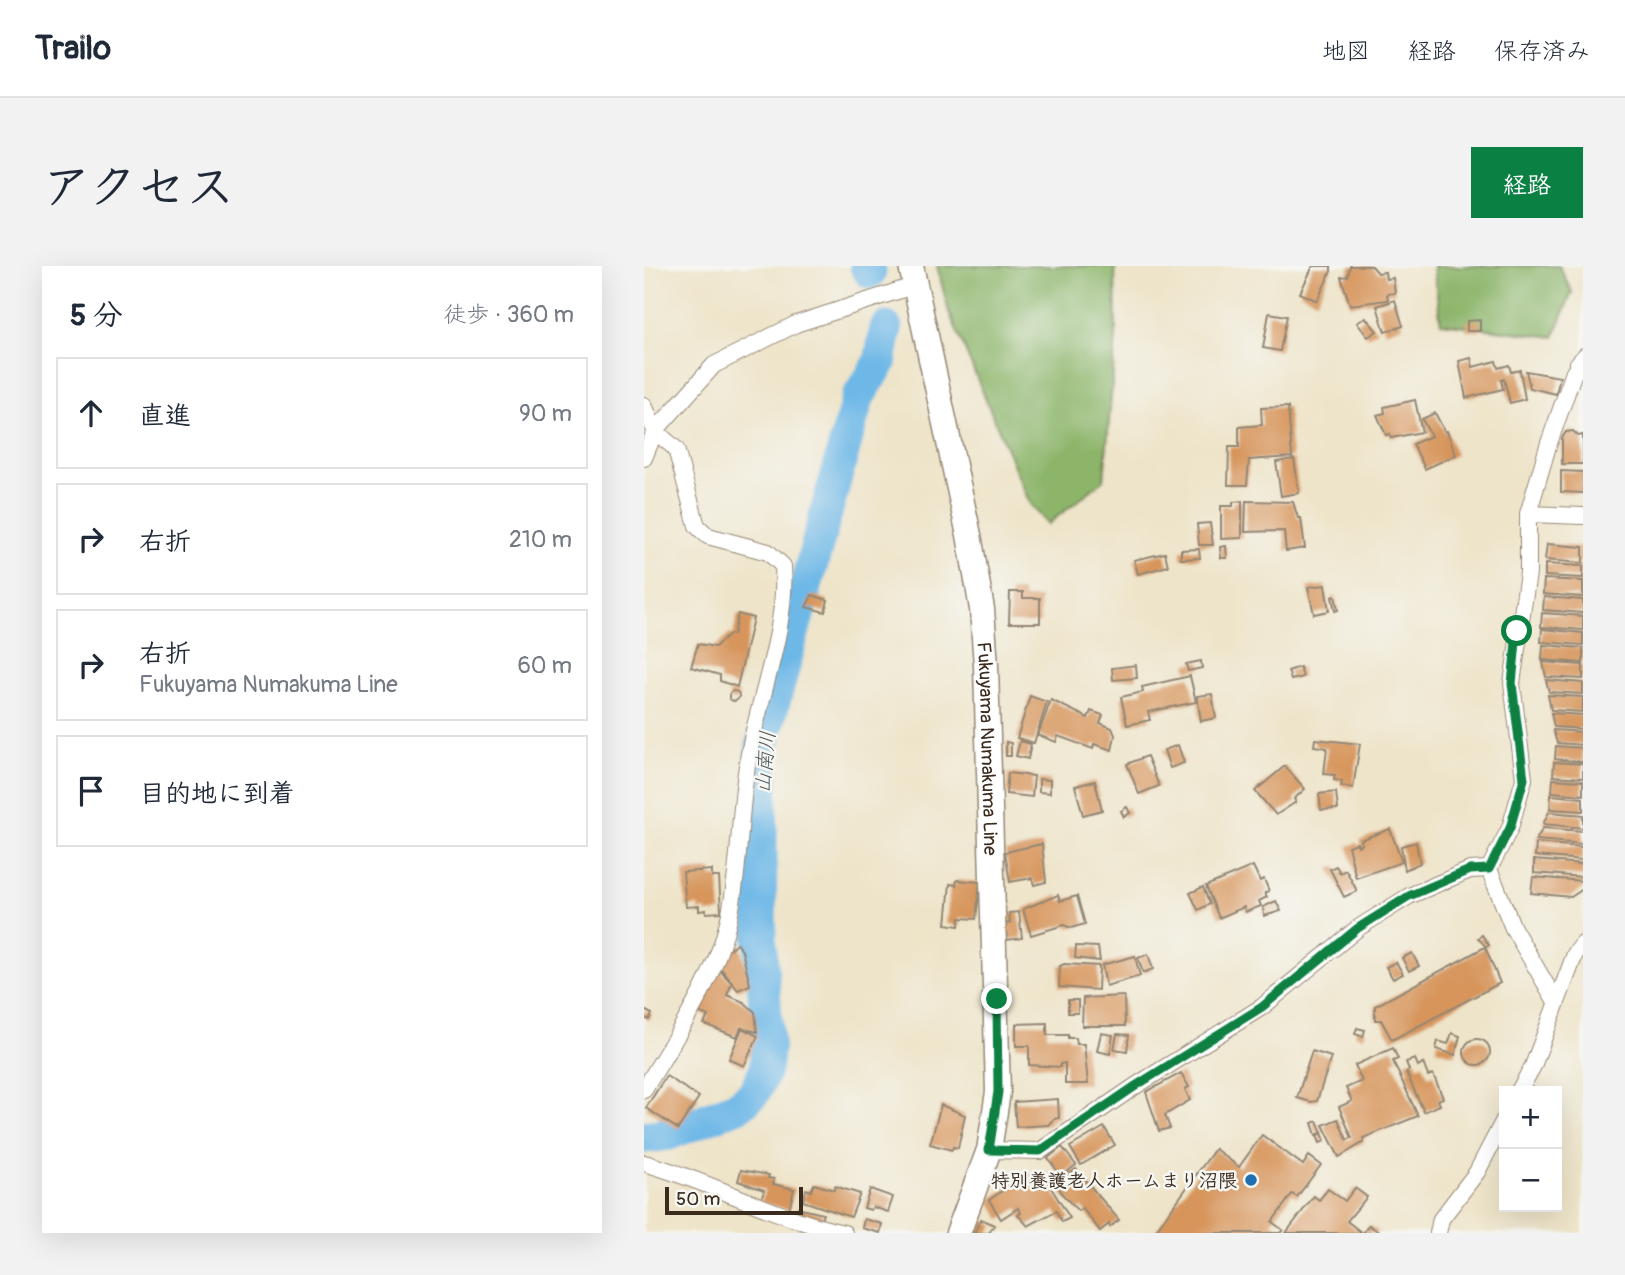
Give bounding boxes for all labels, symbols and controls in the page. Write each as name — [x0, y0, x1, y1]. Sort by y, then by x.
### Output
text: Trailo — [35, 28, 111, 69]
text: 地図 — [1322, 37, 1370, 66]
text: 経路 — [1408, 37, 1456, 66]
text: 保存済み — [1494, 37, 1590, 66]
button: 経路 — [1471, 147, 1583, 218]
text: アクセス — [42, 157, 235, 218]
text: 5 分 — [70, 297, 123, 334]
text: 徒歩 · 360 m — [443, 300, 574, 329]
icon: ahead — [72, 394, 110, 432]
text: 90 m — [519, 399, 572, 428]
text: 直進 — [139, 400, 191, 432]
icon: right — [72, 520, 110, 558]
text: 210 m — [509, 525, 572, 554]
text: 右折 — [139, 526, 191, 558]
route start — [1501, 615, 1532, 646]
text: 右折 — [139, 638, 191, 670]
street label: Fukuyama Numakuma Line — [971, 641, 1002, 856]
icon: right — [72, 646, 110, 684]
text: 60 m — [517, 651, 572, 680]
text: Fukuyama Numakuma Line — [139, 670, 398, 699]
water label: 山南川 — [749, 729, 782, 795]
icon: arrive — [72, 772, 110, 810]
text: 目的地に到着 — [139, 778, 295, 810]
route end — [981, 983, 1012, 1014]
map controls — [1499, 1086, 1562, 1212]
button: + — [1499, 1086, 1562, 1149]
button: − — [1499, 1149, 1562, 1212]
place label: 特別養護老人ホームまり沼隈 — [991, 1169, 1237, 1193]
marker: 特別養護老人ホームまり沼隈 — [1243, 1172, 1259, 1188]
scale bar — [665, 1184, 803, 1216]
text: 50 m — [676, 1187, 720, 1211]

